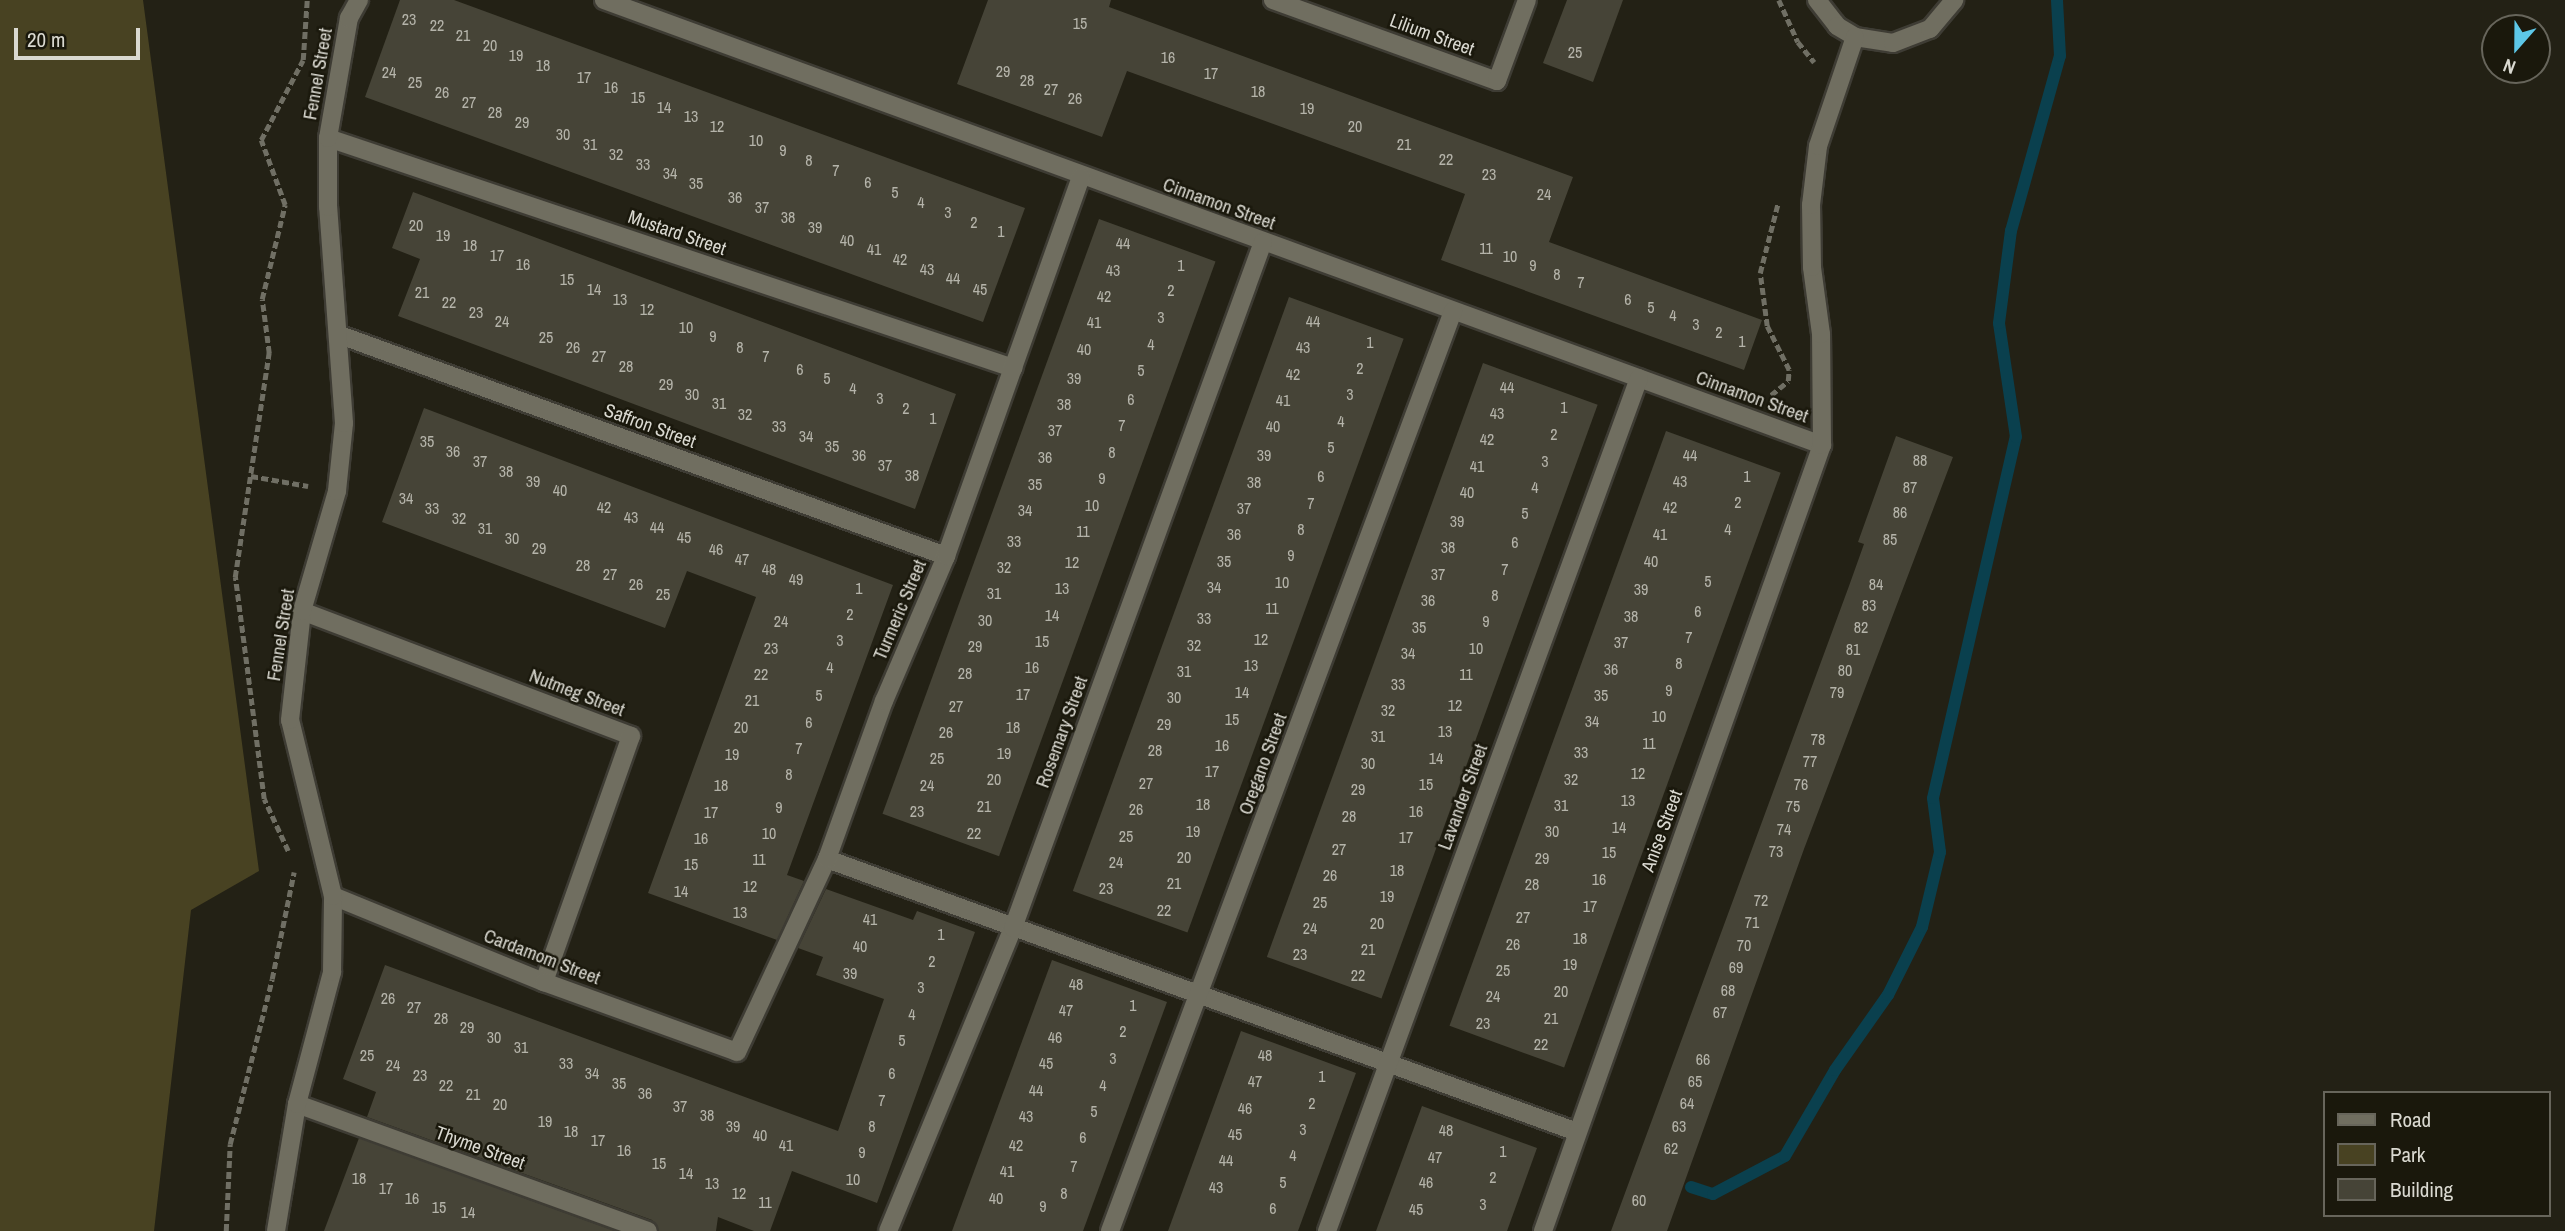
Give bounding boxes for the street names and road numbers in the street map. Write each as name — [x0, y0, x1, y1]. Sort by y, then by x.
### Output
street label: Lilium Street — [1387, 9, 1477, 61]
street label: Fennel Street — [299, 26, 337, 122]
street label: Cinnamon Street — [1160, 173, 1278, 235]
street label: Mustard Street — [625, 206, 729, 260]
street label: Cinnamon Street — [1693, 366, 1811, 428]
street label: Saffron Street — [601, 399, 699, 453]
street label: Turmeric Street — [869, 556, 931, 664]
street label: Fennel Street — [262, 587, 300, 683]
street label: Nutmeg Street — [526, 664, 628, 722]
street label: Rosemary Street — [1031, 673, 1093, 791]
street label: Oregano Street — [1234, 710, 1292, 818]
street label: Lavander Street — [1433, 741, 1493, 853]
street label: Anise Street — [1637, 787, 1687, 875]
street label: Cardamom Street — [481, 924, 603, 990]
street label: Thyme Street — [432, 1121, 528, 1175]

